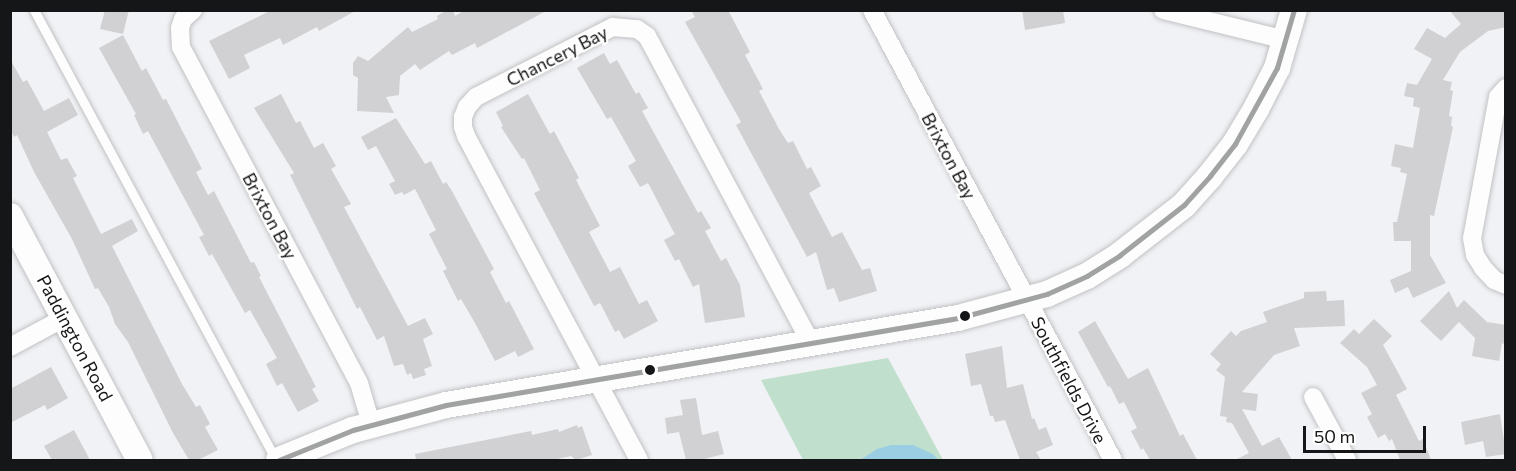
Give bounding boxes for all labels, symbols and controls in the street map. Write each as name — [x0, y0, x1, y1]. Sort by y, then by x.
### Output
street label: Chancery Bay — [503, 21, 611, 91]
street label: Brixton Bay — [917, 109, 981, 203]
street label: Brixton Bay — [238, 169, 302, 263]
street label: Paddington Road — [33, 271, 117, 405]
unlabelled marker — [959, 310, 971, 322]
street label: Southfields Drive — [1027, 313, 1111, 447]
unlabelled marker — [644, 364, 656, 376]
scale bar — [1306, 414, 1429, 452]
text: 50 m — [1314, 425, 1355, 447]

